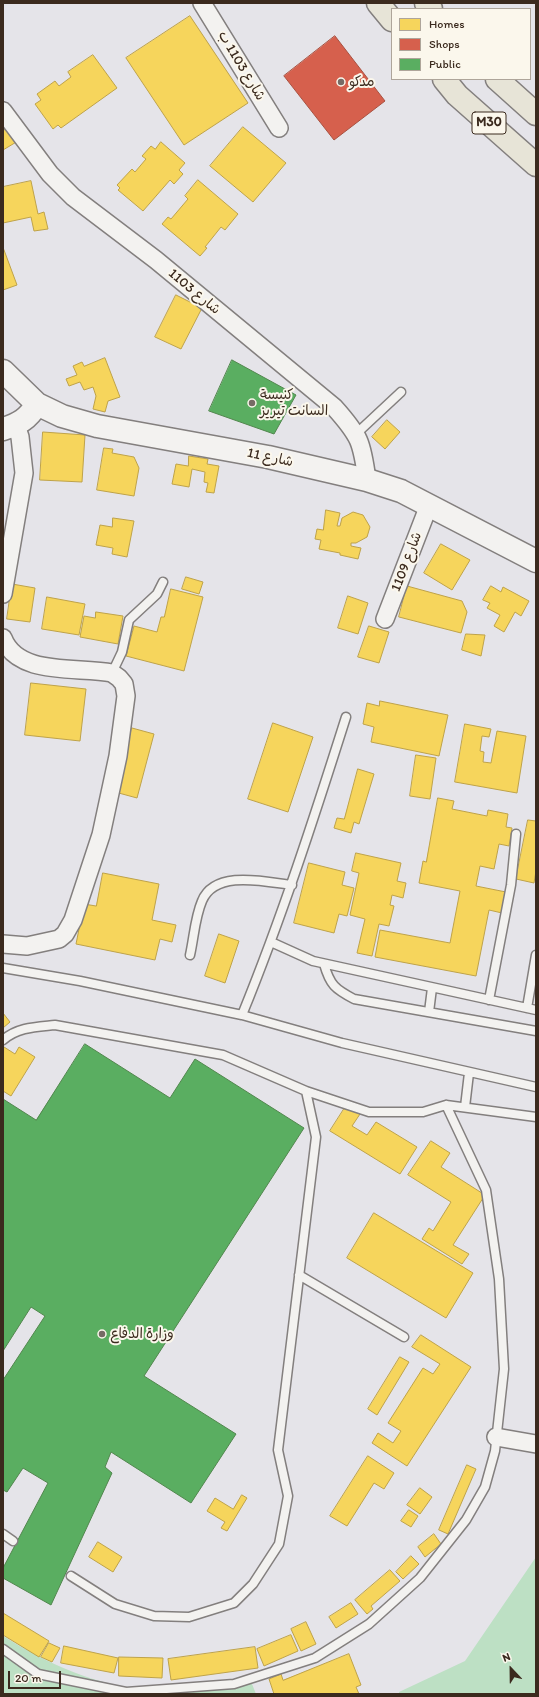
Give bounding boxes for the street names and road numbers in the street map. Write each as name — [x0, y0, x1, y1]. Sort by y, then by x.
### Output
street label: شارع 1103 ب — [214, 28, 268, 104]
road number: M30 — [472, 112, 506, 134]
street label: شارع 1103 — [165, 265, 223, 319]
street label: شارع 11 — [246, 445, 294, 471]
street label: شارع 1109 — [388, 530, 426, 594]

